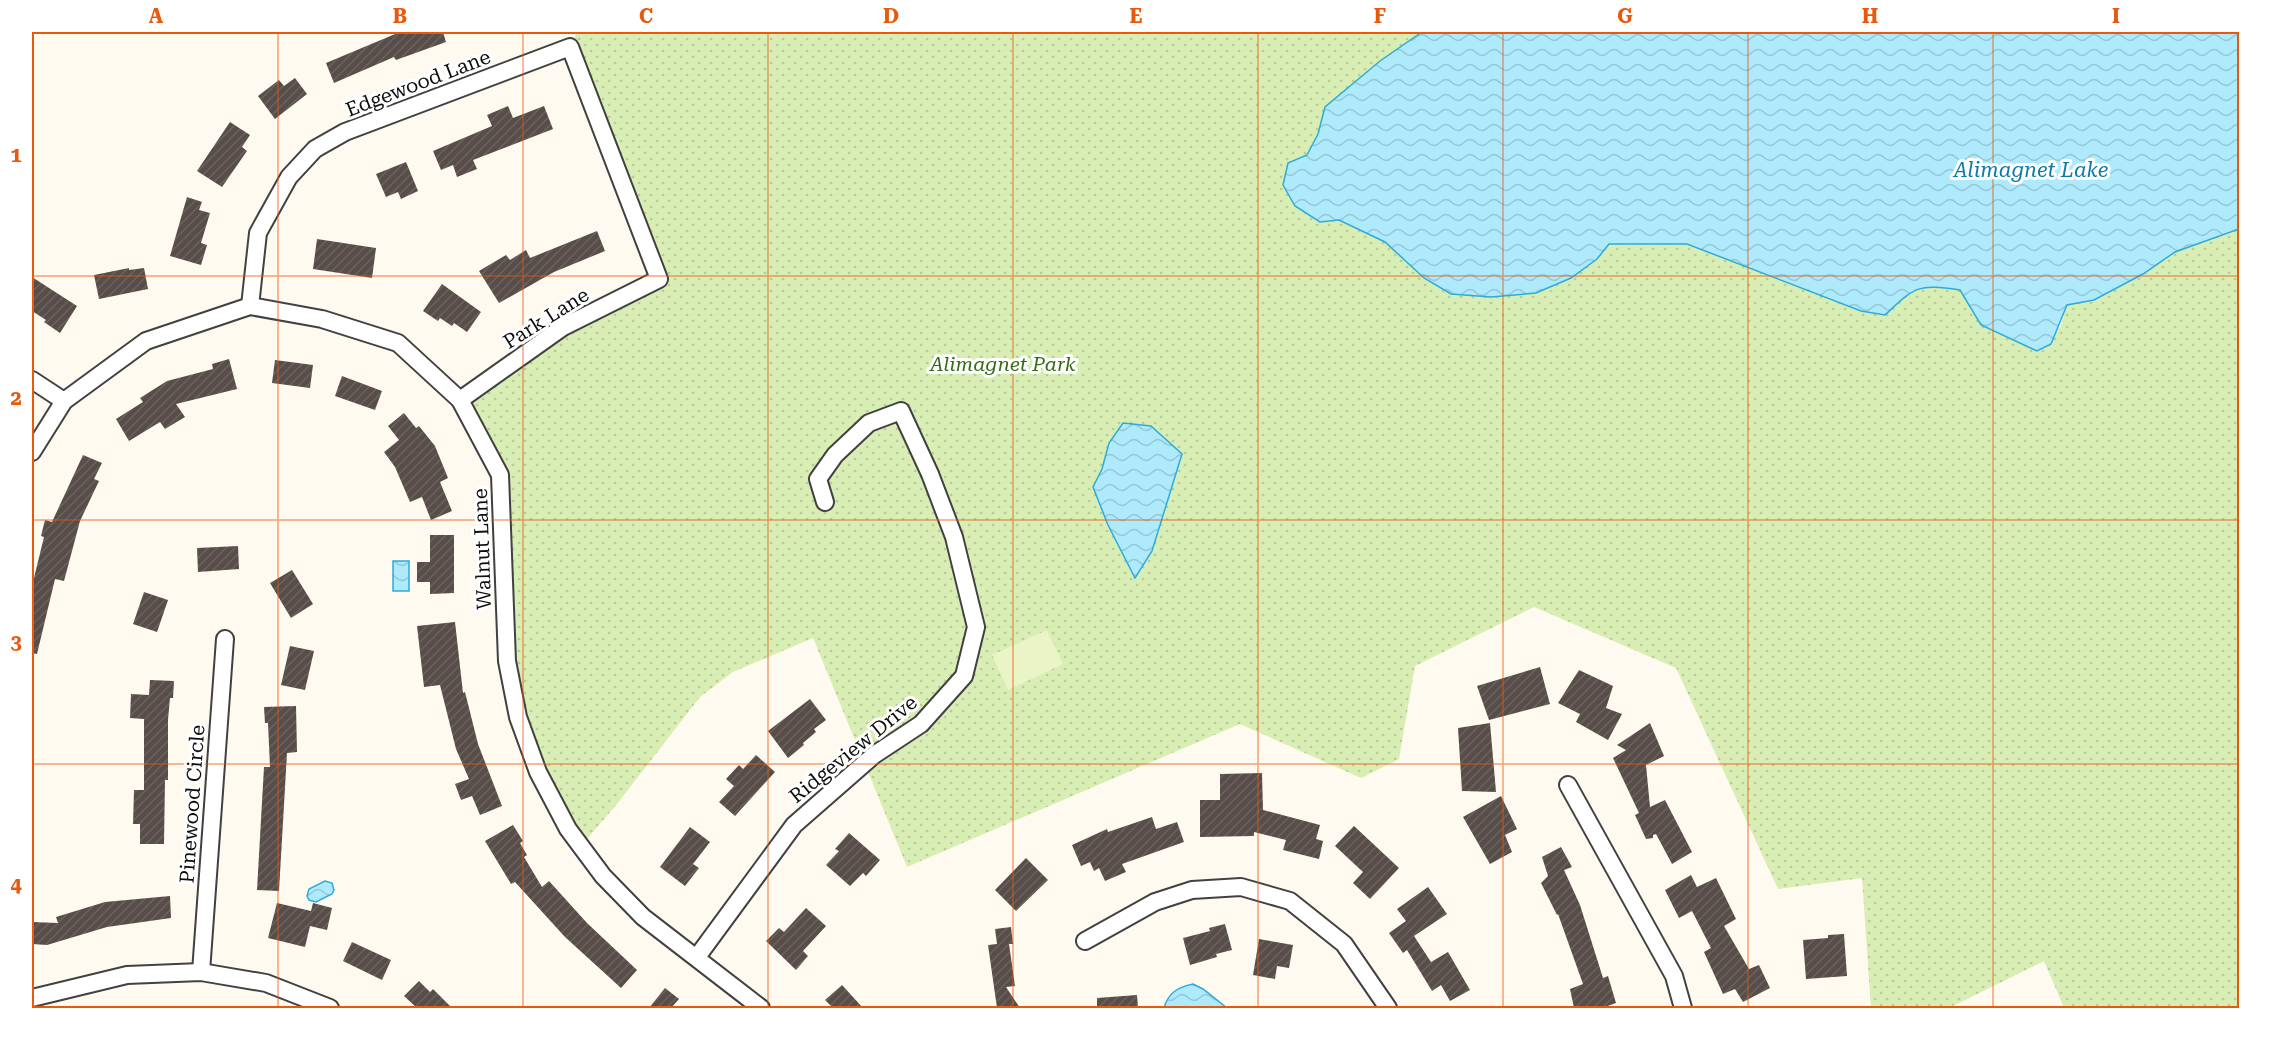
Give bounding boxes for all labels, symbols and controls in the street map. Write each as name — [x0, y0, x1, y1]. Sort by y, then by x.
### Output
text: A — [149, 4, 164, 28]
text: B — [393, 4, 407, 28]
text: C — [639, 4, 653, 28]
text: D — [883, 4, 899, 28]
text: E — [1130, 4, 1143, 28]
text: F — [1374, 4, 1386, 28]
text: G — [1617, 4, 1633, 28]
text: H — [1862, 4, 1878, 28]
text: I — [2112, 4, 2120, 28]
street label: Edgewood Lane — [342, 44, 494, 122]
text: 1 — [10, 143, 22, 167]
water label: Alimagnet Lake — [1952, 158, 2108, 182]
street label: Park Lane — [499, 282, 593, 354]
park label: Alimagnet Park — [929, 352, 1076, 376]
text: 2 — [10, 386, 22, 410]
street label: Walnut Lane — [468, 488, 496, 610]
text: 3 — [10, 630, 22, 654]
street label: Ridgeview Drive — [784, 690, 922, 808]
street label: Pinewood Circle — [174, 724, 210, 884]
text: 4 — [10, 873, 22, 897]

